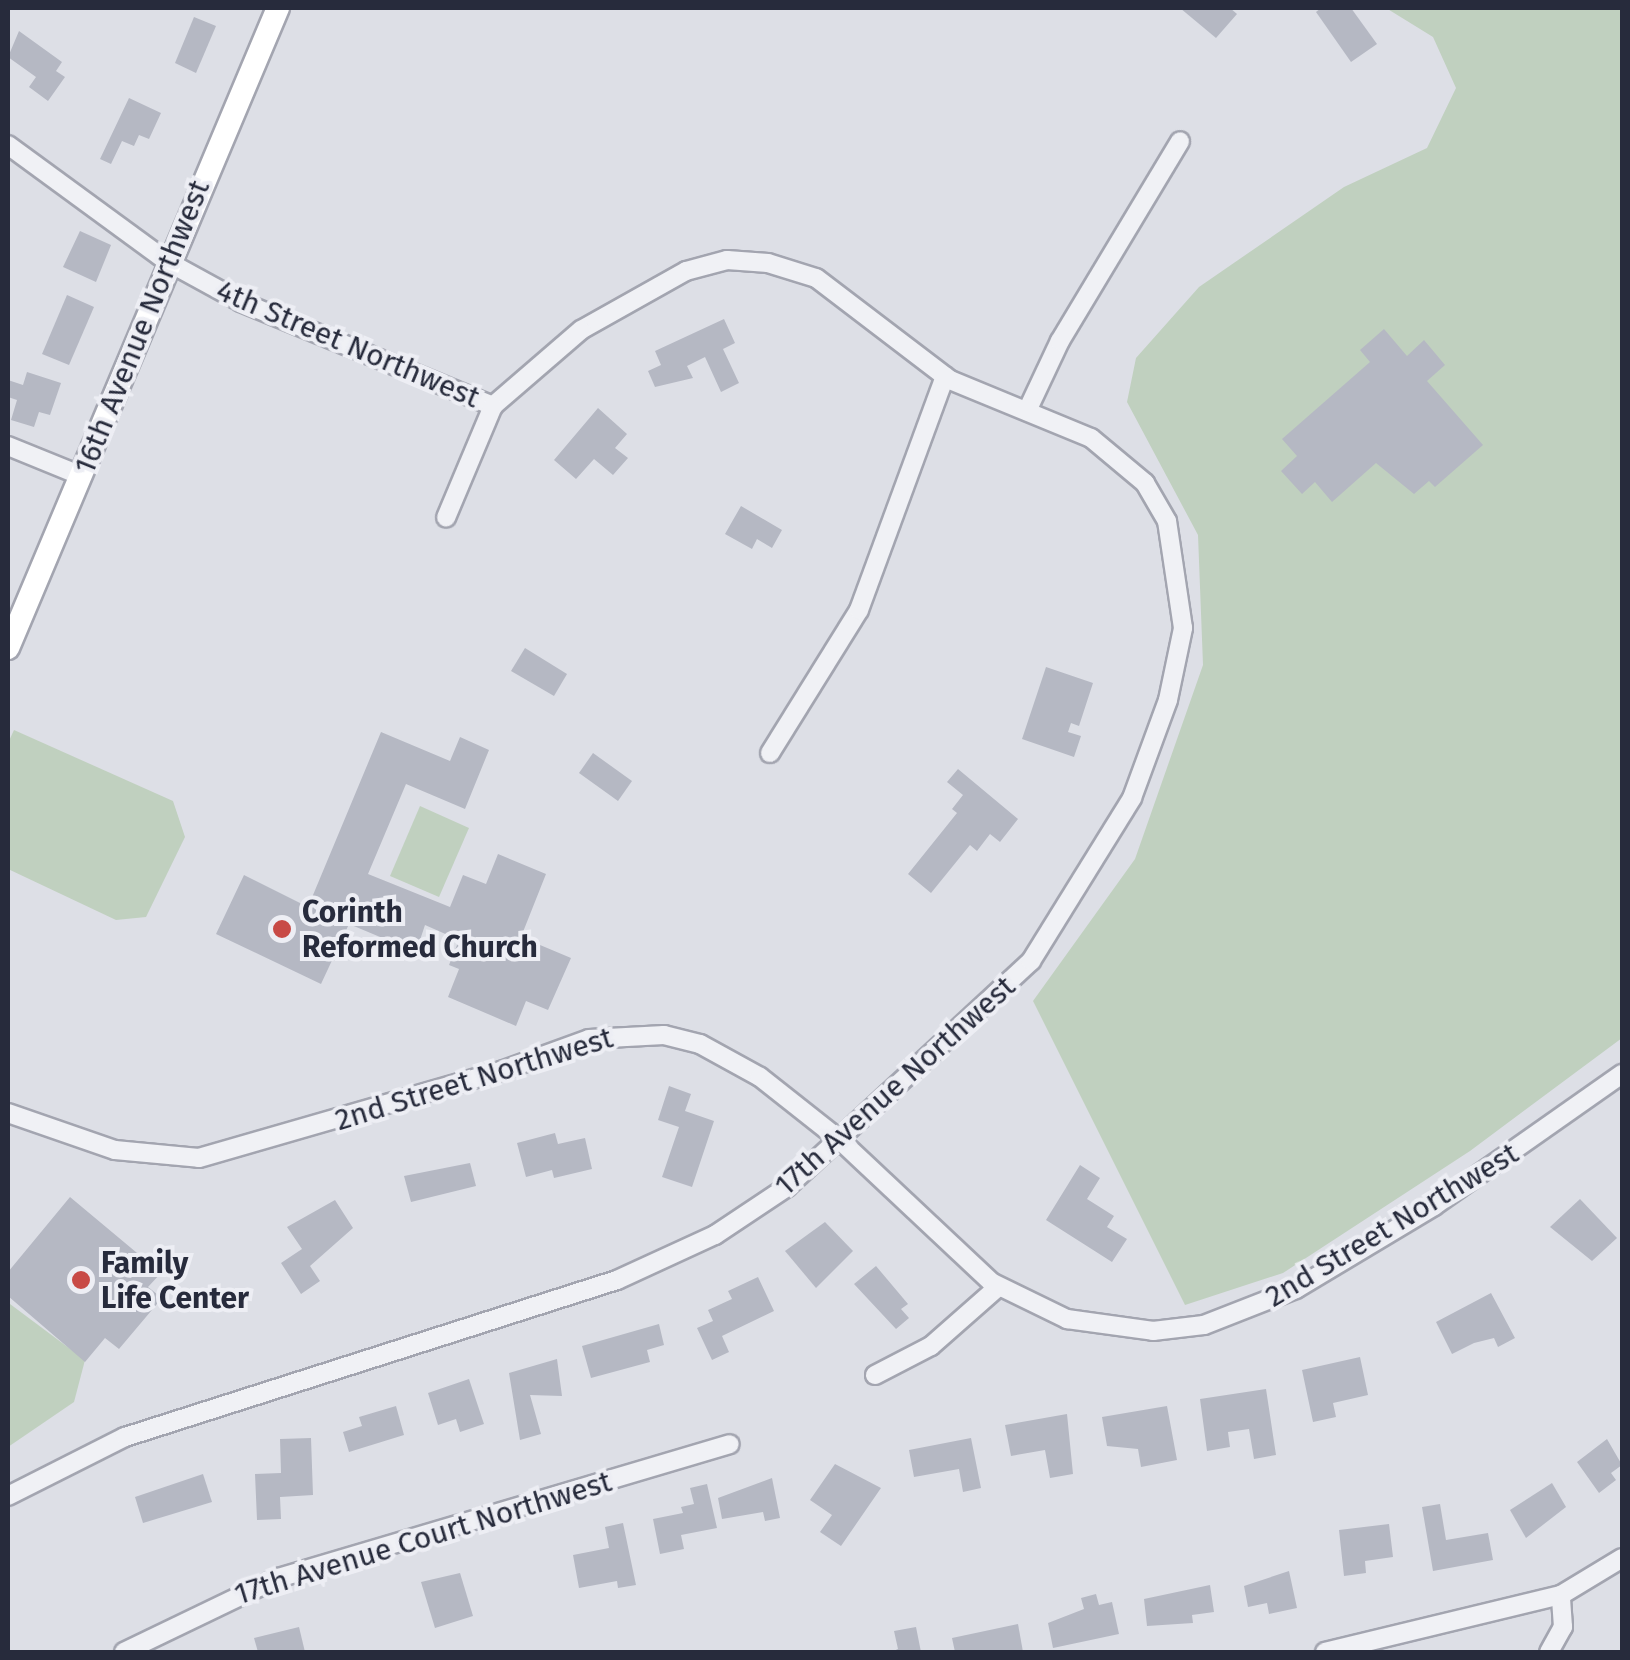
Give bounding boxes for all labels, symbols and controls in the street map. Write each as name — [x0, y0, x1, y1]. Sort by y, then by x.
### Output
street label: 16th Avenue Northwest — [67, 175, 217, 479]
street label: 4th Street Northwest — [211, 272, 485, 416]
place label: Corinth Reformed Church — [302, 894, 538, 964]
marker: Corinth Reformed Church — [271, 918, 293, 940]
street label: 17th Avenue Northwest — [767, 969, 1023, 1203]
street label: 2nd Street Northwest — [331, 1020, 617, 1138]
street label: 2nd Street Northwest — [1259, 1135, 1525, 1315]
place label: Family Life Center — [101, 1245, 249, 1316]
marker: Family Life Center — [70, 1269, 92, 1291]
street label: 17th Avenue Court Northwest — [230, 1463, 616, 1613]

